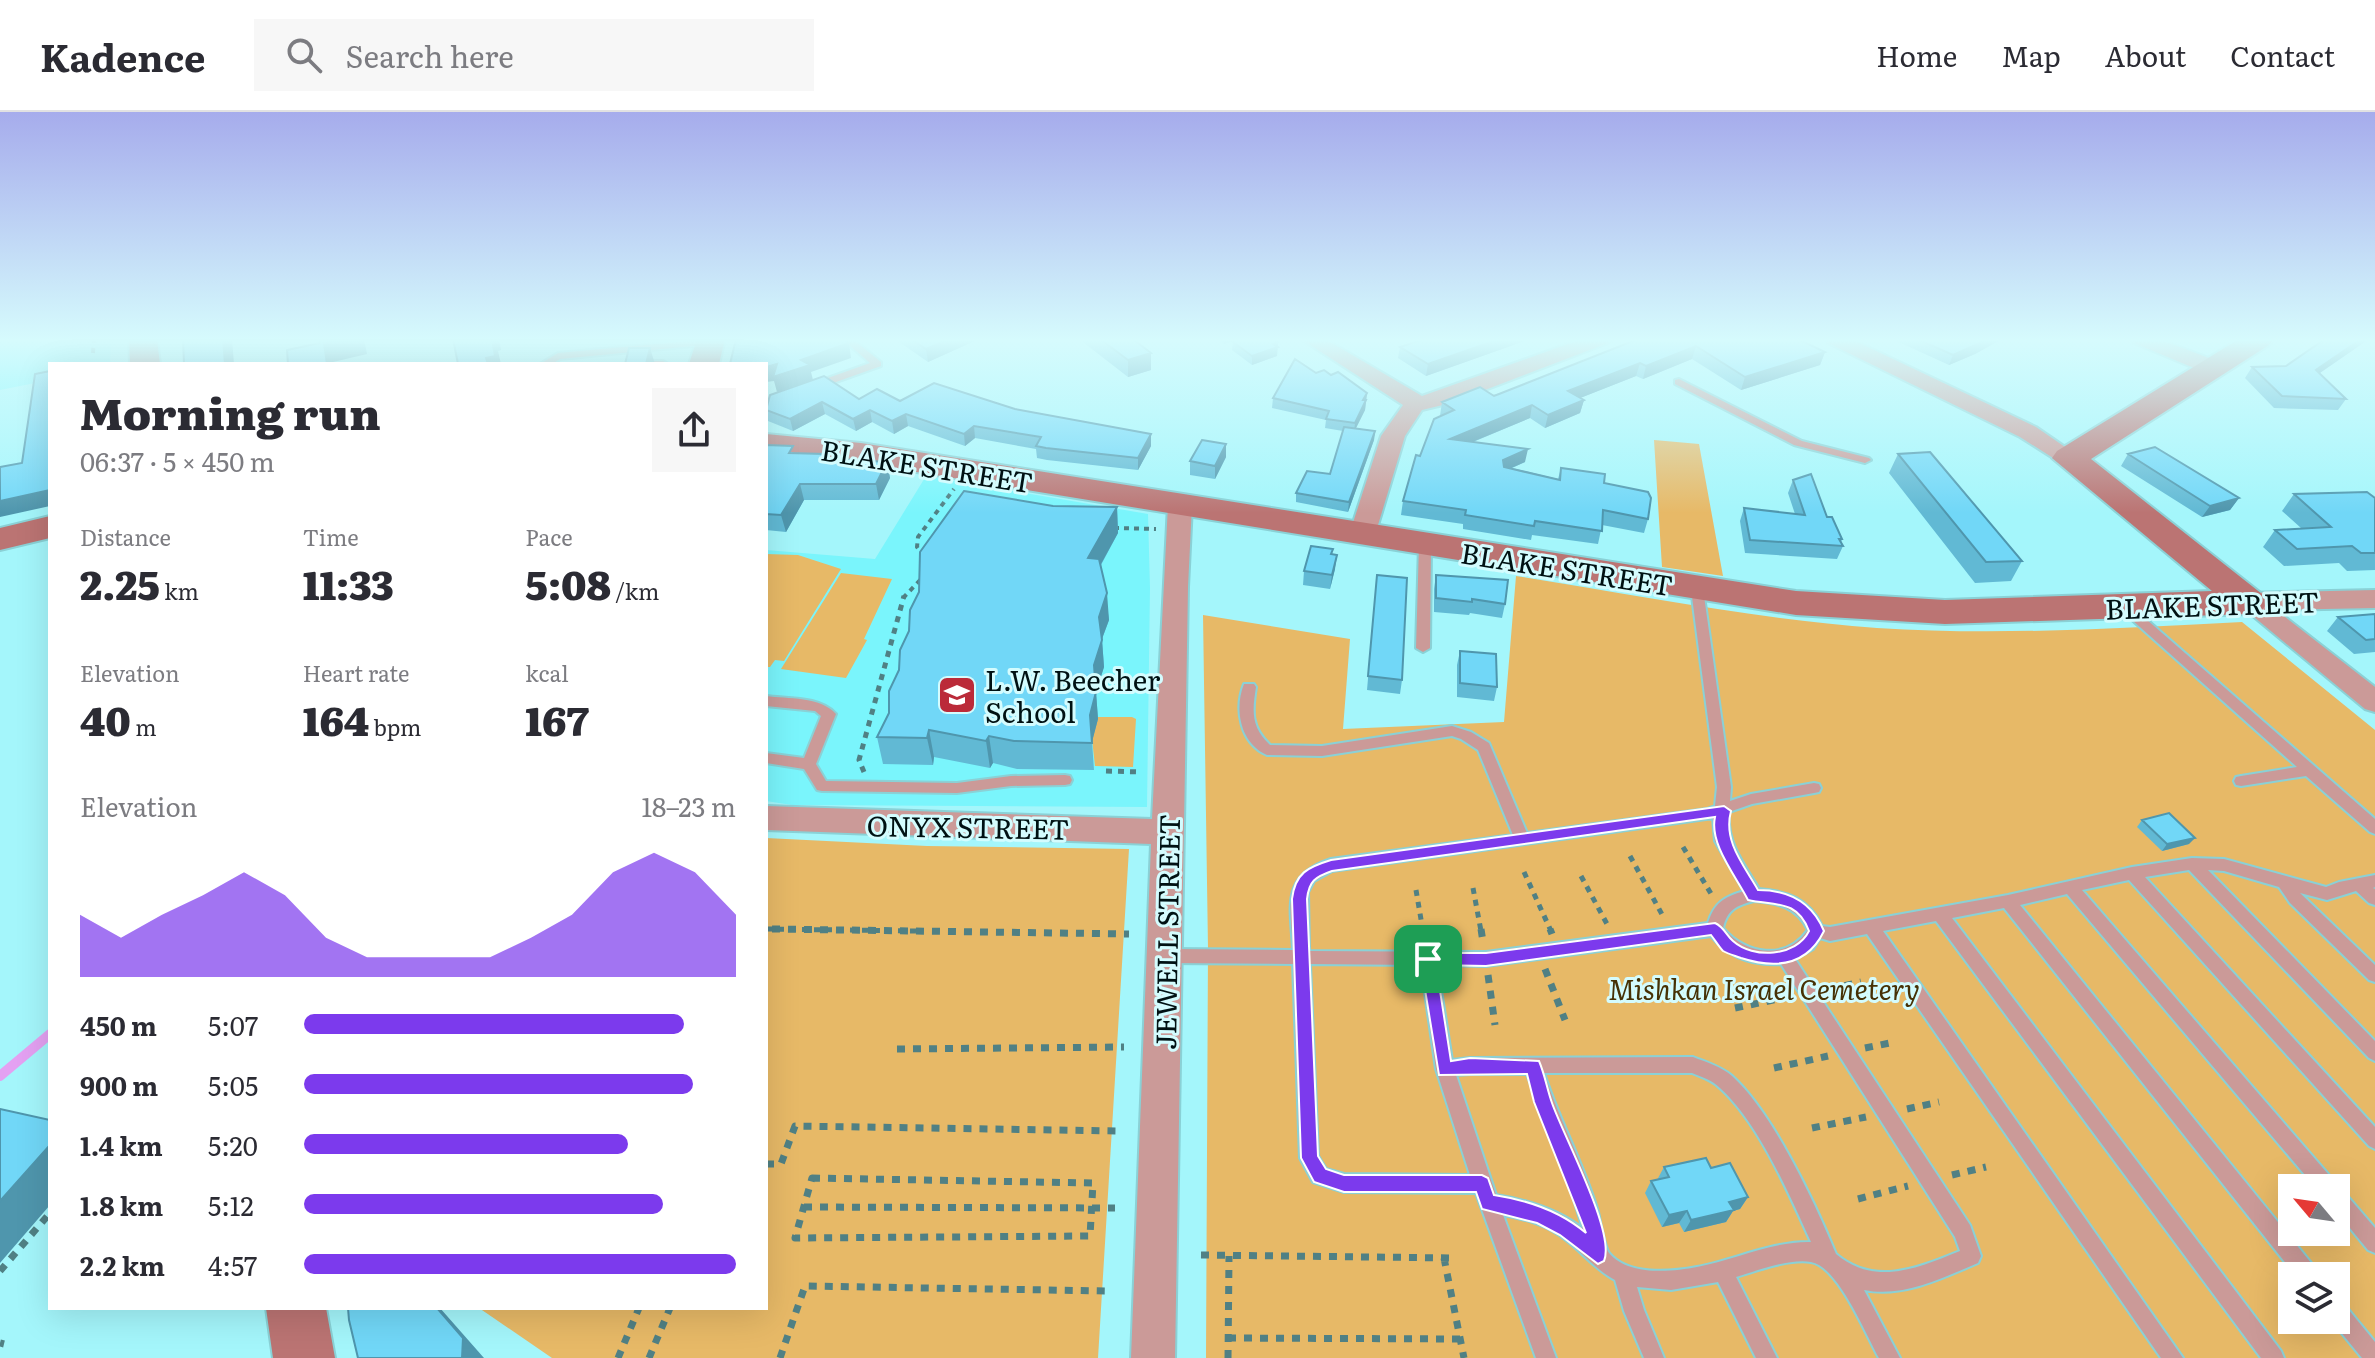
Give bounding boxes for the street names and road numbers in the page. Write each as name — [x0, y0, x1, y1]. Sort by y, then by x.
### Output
street label: BLAKE STREET — [818, 428, 1036, 502]
street label: BLAKE STREET — [1458, 531, 1676, 605]
street label: BLAKE STREET — [2104, 579, 2320, 629]
street label: ONYX STREET — [866, 803, 1070, 849]
street label: JEWELL STREET — [1143, 814, 1189, 1050]

